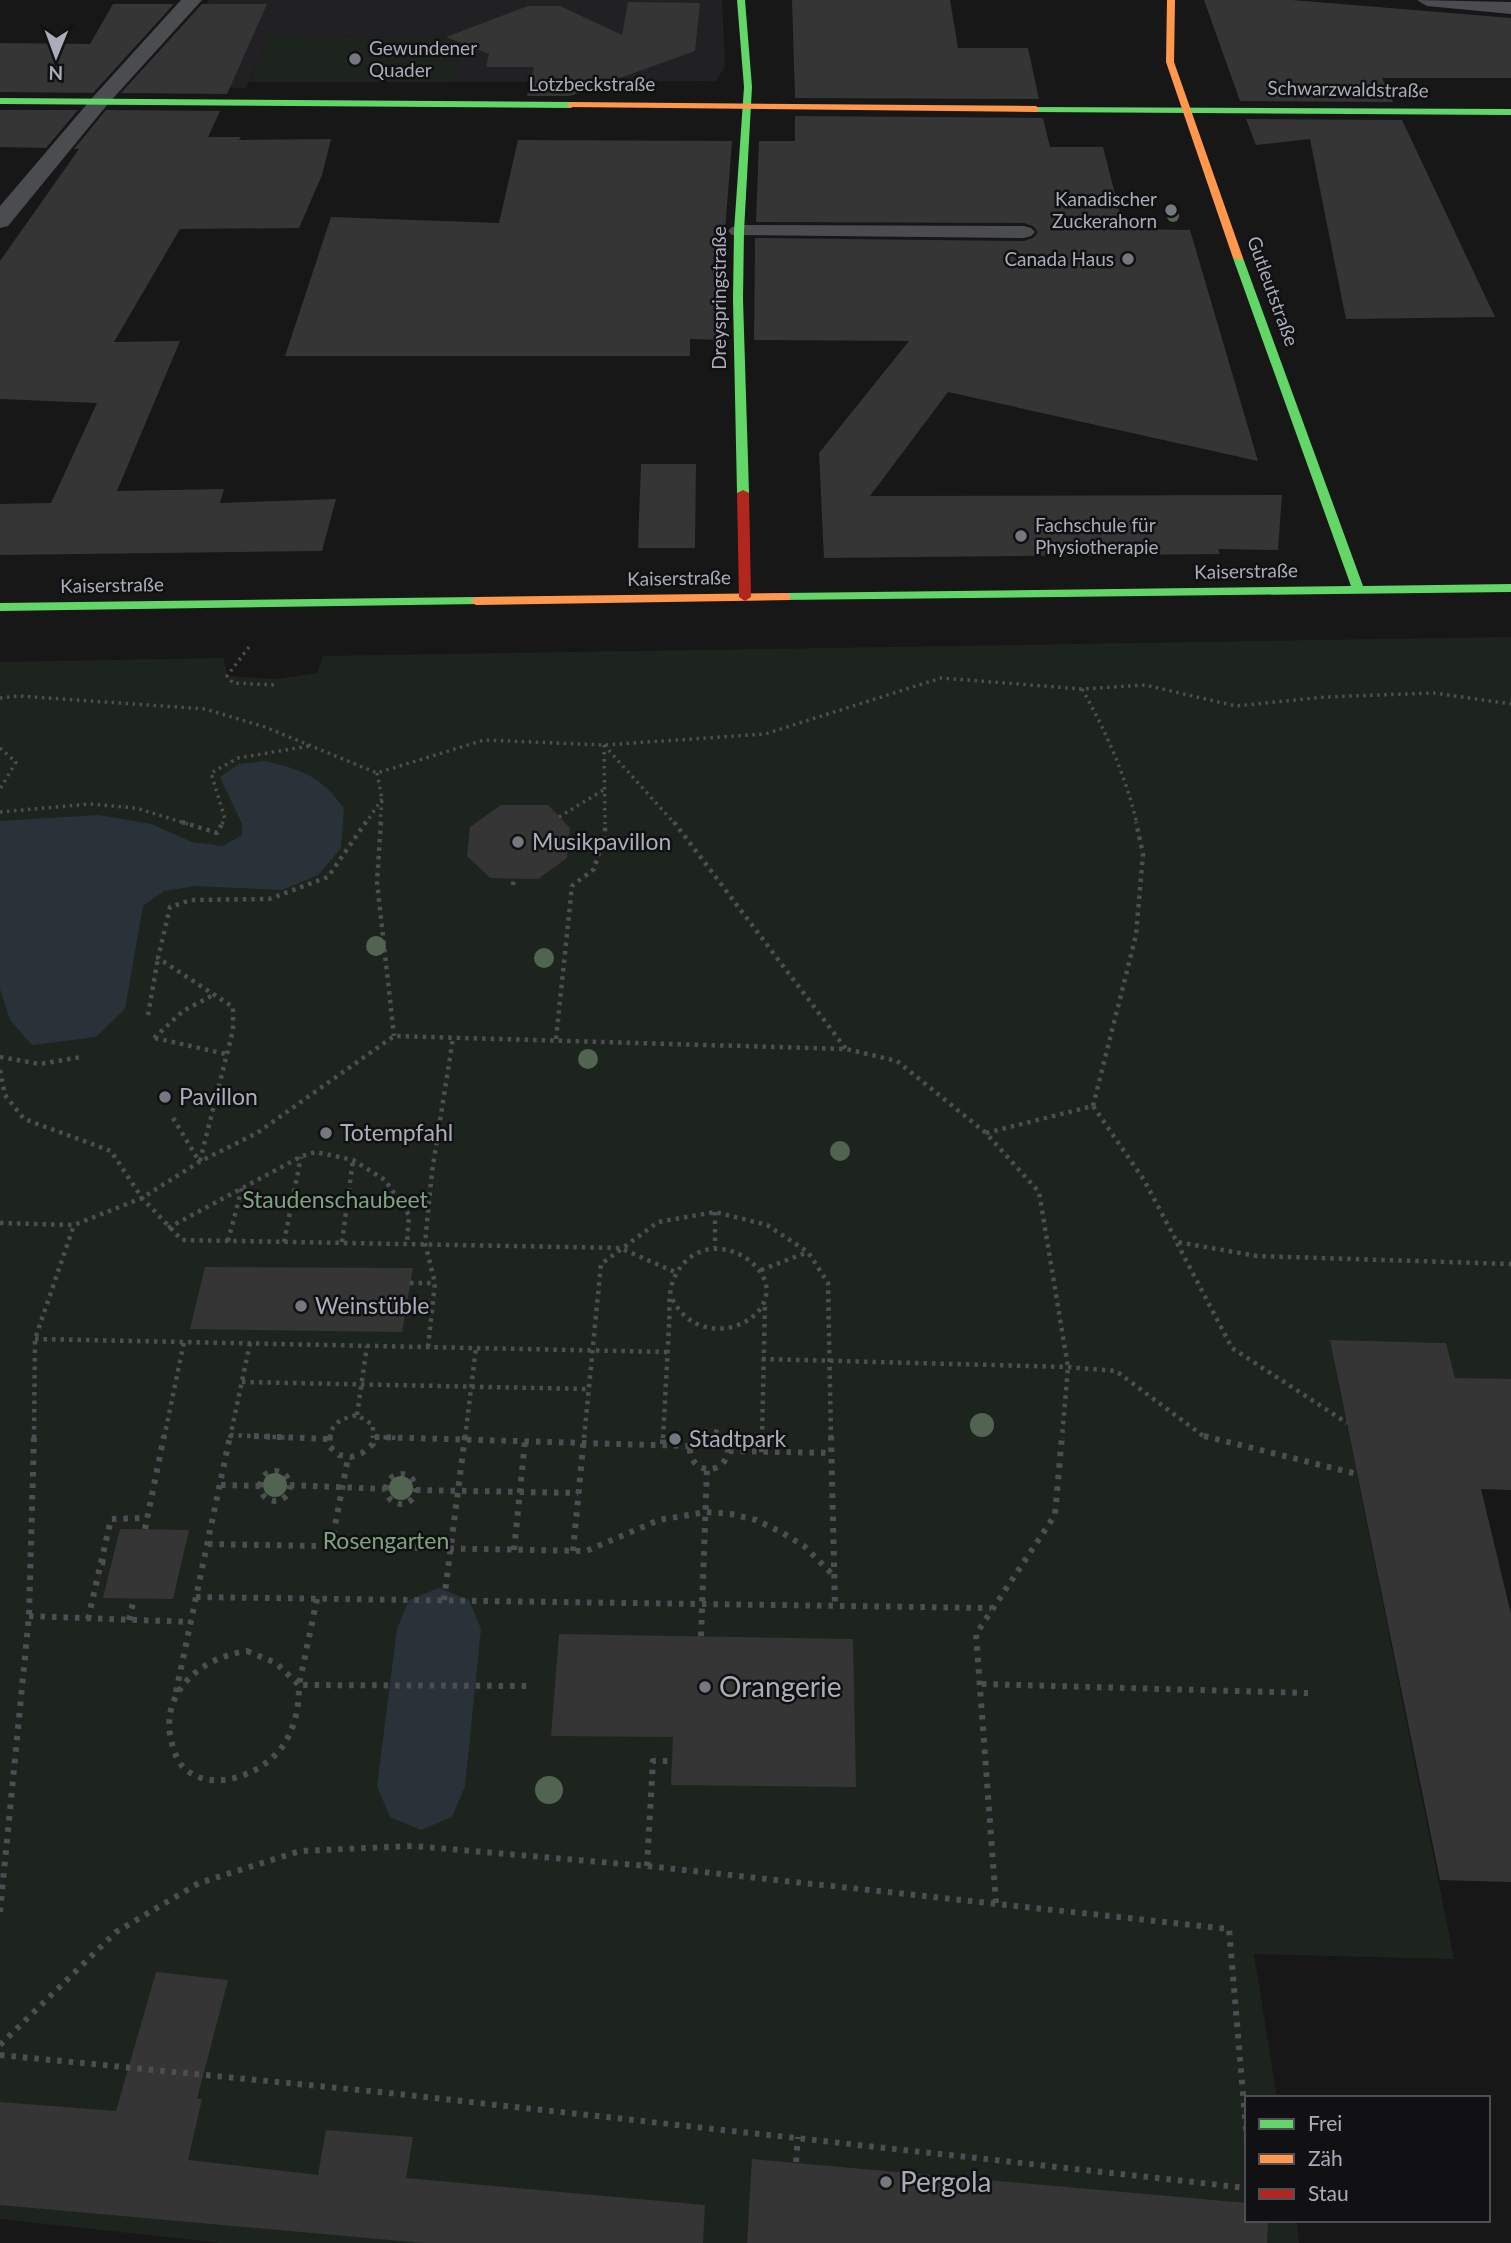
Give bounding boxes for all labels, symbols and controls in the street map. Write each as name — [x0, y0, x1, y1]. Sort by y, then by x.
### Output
north arrow — [21, 21, 91, 91]
place label: Gewundener Quader — [369, 36, 477, 81]
marker: Gewundener Quader — [347, 51, 363, 67]
text: N — [48, 62, 63, 85]
street label: Lotzbeckstraße — [529, 72, 655, 95]
street label: Schwarzwaldstraße — [1267, 76, 1429, 101]
place label: Kanadischer Zuckerahorn — [1052, 187, 1157, 232]
marker: Kanadischer Zuckerahorn — [1163, 202, 1179, 218]
street label: Dreyspringstraße — [707, 226, 730, 370]
street label: Gutleutstraße — [1243, 233, 1304, 349]
place label: Canada Haus — [1004, 247, 1114, 270]
marker: Canada Haus — [1120, 251, 1136, 267]
place label: Fachschule für Physiotherapie — [1035, 513, 1159, 558]
marker: Fachschule für Physiotherapie — [1013, 528, 1029, 544]
street label: Kaiserstraße — [1194, 558, 1298, 583]
street label: Kaiserstraße — [627, 565, 731, 590]
street label: Kaiserstraße — [60, 572, 164, 597]
place label: Musikpavillon — [532, 827, 671, 855]
marker: Musikpavillon — [510, 834, 526, 850]
place label: Pavillon — [179, 1082, 258, 1110]
marker: Pavillon — [157, 1089, 173, 1105]
place label: Totempfahl — [340, 1118, 453, 1146]
marker: Totempfahl — [318, 1125, 334, 1141]
park label: Staudenschaubeet — [242, 1185, 429, 1213]
place label: Weinstüble — [315, 1291, 430, 1319]
marker: Weinstüble — [293, 1298, 309, 1314]
place label: Stadtpark — [689, 1424, 786, 1452]
marker: Stadtpark — [667, 1431, 683, 1447]
park label: Rosengarten — [323, 1526, 449, 1554]
place label: Orangerie — [719, 1669, 841, 1703]
marker: Orangerie — [697, 1679, 713, 1695]
legend — [1245, 2096, 1490, 2222]
text: Frei — [1308, 2110, 1342, 2135]
text: Zäh — [1308, 2145, 1343, 2170]
place label: Pergola — [900, 2164, 991, 2198]
marker: Pergola — [878, 2174, 894, 2190]
text: Stau — [1308, 2180, 1349, 2205]

